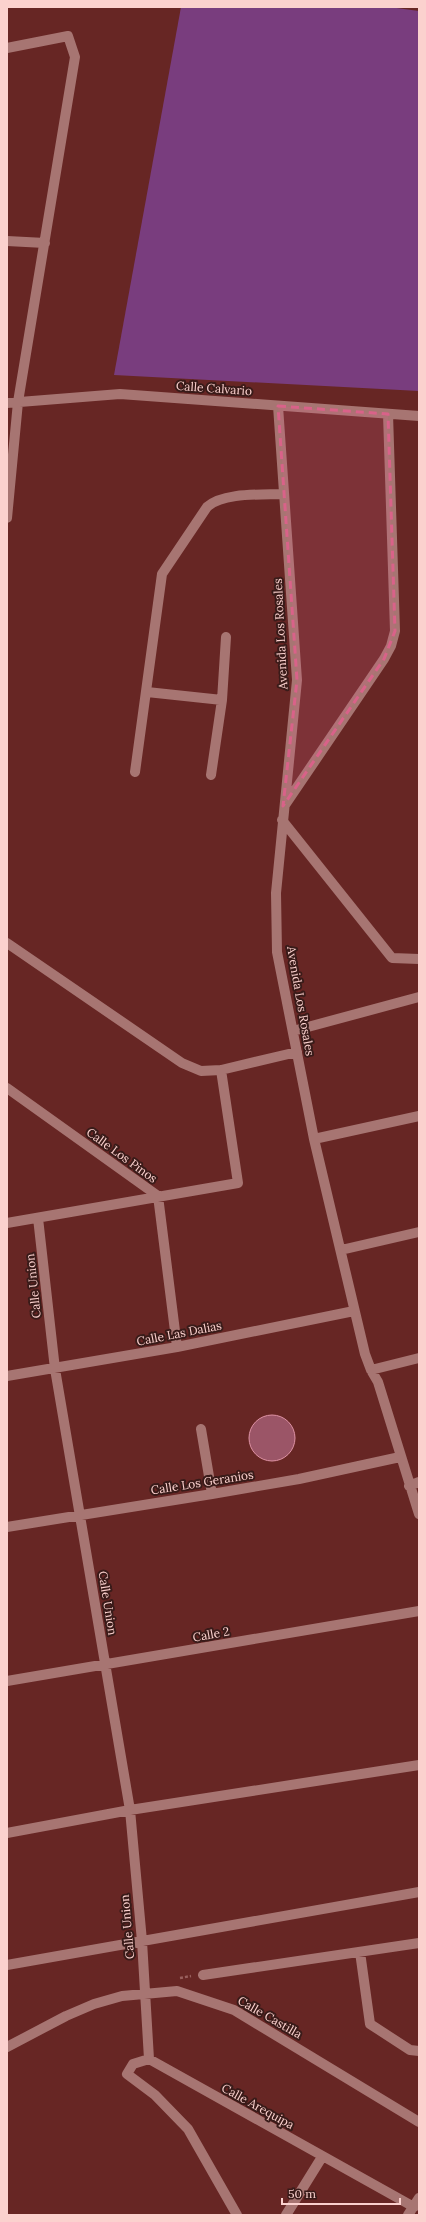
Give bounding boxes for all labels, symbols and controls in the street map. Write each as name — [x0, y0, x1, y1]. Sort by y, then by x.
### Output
street label: Calle Calvario — [175, 378, 253, 398]
street label: Avenida Los Rosales — [270, 578, 290, 691]
street label: Avenida Los Rosales — [284, 944, 318, 1057]
street label: Calle Los Pinos — [84, 1124, 161, 1186]
street label: Calle Union — [22, 1253, 44, 1319]
street label: Calle Las Dalias — [135, 1317, 223, 1349]
street label: Calle Los Geranios — [150, 1466, 255, 1498]
street label: Calle Union — [96, 1570, 120, 1636]
street label: Calle 2 — [191, 1623, 231, 1645]
street label: Calle Union — [117, 1894, 137, 1960]
street label: Calle Castilla — [235, 1993, 305, 2041]
street label: Calle Arequipa — [219, 2080, 297, 2132]
scale bar — [282, 2180, 400, 2206]
text: 50 m — [288, 2186, 316, 2201]

